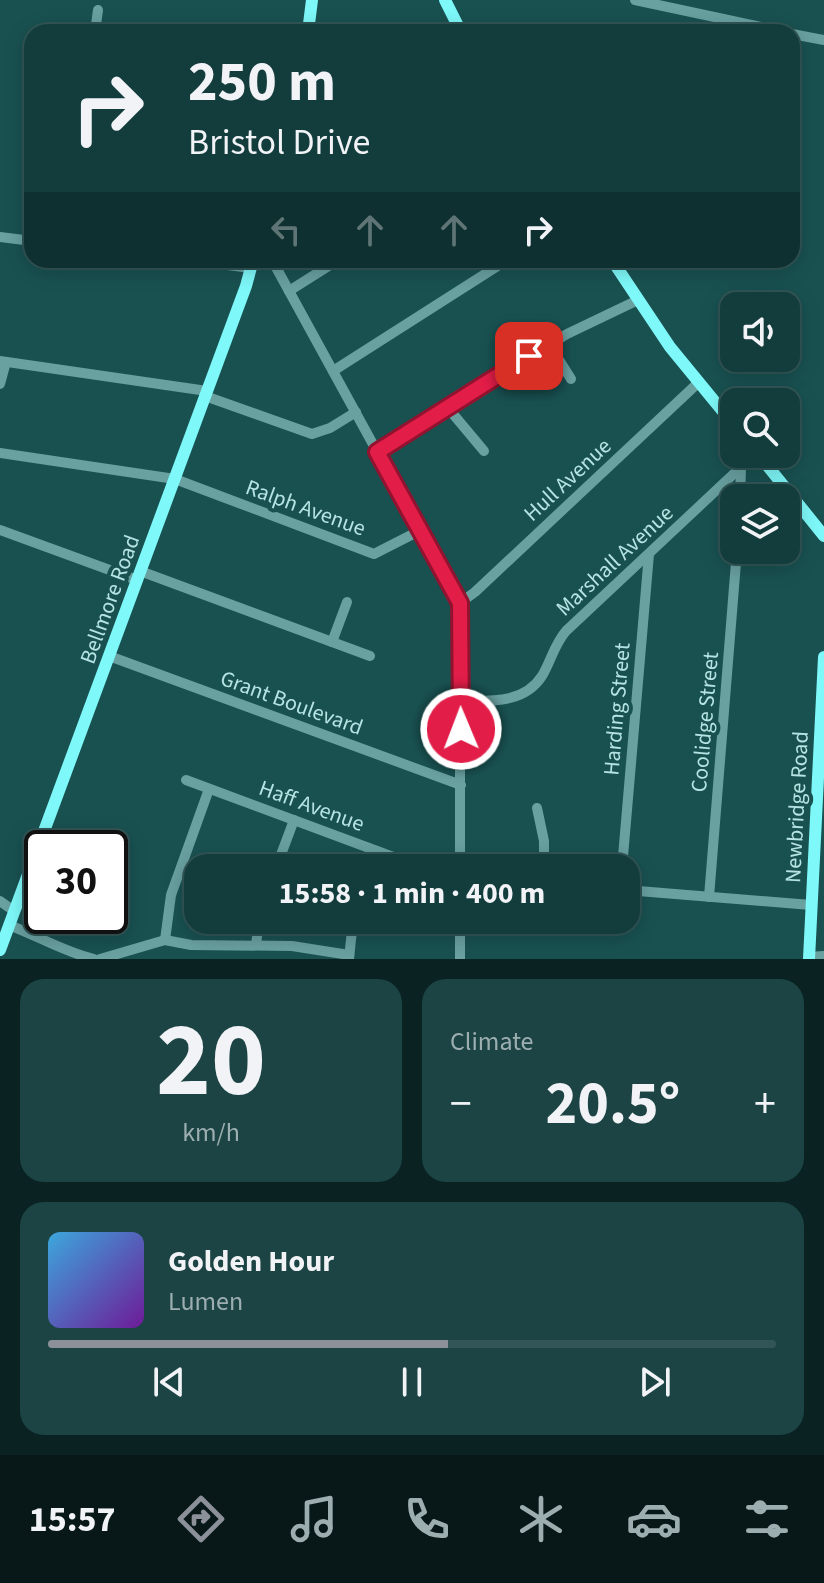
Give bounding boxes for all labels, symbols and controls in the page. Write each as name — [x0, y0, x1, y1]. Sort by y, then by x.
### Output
text: 250 m — [188, 43, 336, 122]
icon: right — [56, 56, 160, 160]
text: Bristol Drive — [188, 117, 370, 168]
icon: left — [264, 208, 308, 252]
icon: ahead — [348, 208, 392, 252]
icon: ahead — [432, 208, 476, 252]
icon: right — [516, 208, 560, 252]
map controls — [720, 292, 800, 564]
button: sound — [720, 292, 800, 372]
pin — [495, 322, 563, 390]
icon: arrive — [507, 334, 551, 378]
button: search — [720, 388, 800, 468]
street label: Hull Avenue — [517, 431, 619, 529]
street label: Ralph Avenue — [241, 471, 370, 544]
button: layers — [720, 484, 800, 564]
street label: Marshall Avenue — [549, 498, 681, 624]
street label: Bellmore Road — [72, 530, 148, 668]
street label: Harding Street — [595, 641, 639, 777]
street label: Coolidge Street — [683, 650, 727, 794]
street label: Grant Boulevard — [216, 662, 367, 744]
position arrow — [419, 687, 503, 771]
street label: Newbridge Road — [777, 730, 817, 884]
street label: Haff Avenue — [254, 772, 369, 840]
speed limit sign: 30 — [24, 830, 128, 934]
text: 15:58 · 1 min · 400 m — [279, 872, 545, 915]
text: 20 — [156, 988, 266, 1136]
text: Climate — [450, 1023, 534, 1060]
text: 20.5° — [546, 1062, 680, 1147]
text: − — [450, 1073, 472, 1136]
text: + — [754, 1073, 776, 1136]
text: km/h — [182, 1114, 240, 1151]
text: Golden Hour — [168, 1240, 334, 1283]
text: Lumen — [168, 1283, 243, 1320]
icon: previous — [147, 1360, 191, 1404]
icon: pause — [390, 1360, 434, 1404]
icon: next — [633, 1360, 677, 1404]
icon: directions — [173, 1491, 229, 1547]
icon: music — [286, 1491, 342, 1547]
icon: phone — [399, 1491, 455, 1547]
icon: climate — [513, 1491, 569, 1547]
icon: car — [626, 1491, 682, 1547]
icon: filters — [739, 1491, 795, 1547]
text: 15:57 — [29, 1494, 115, 1545]

